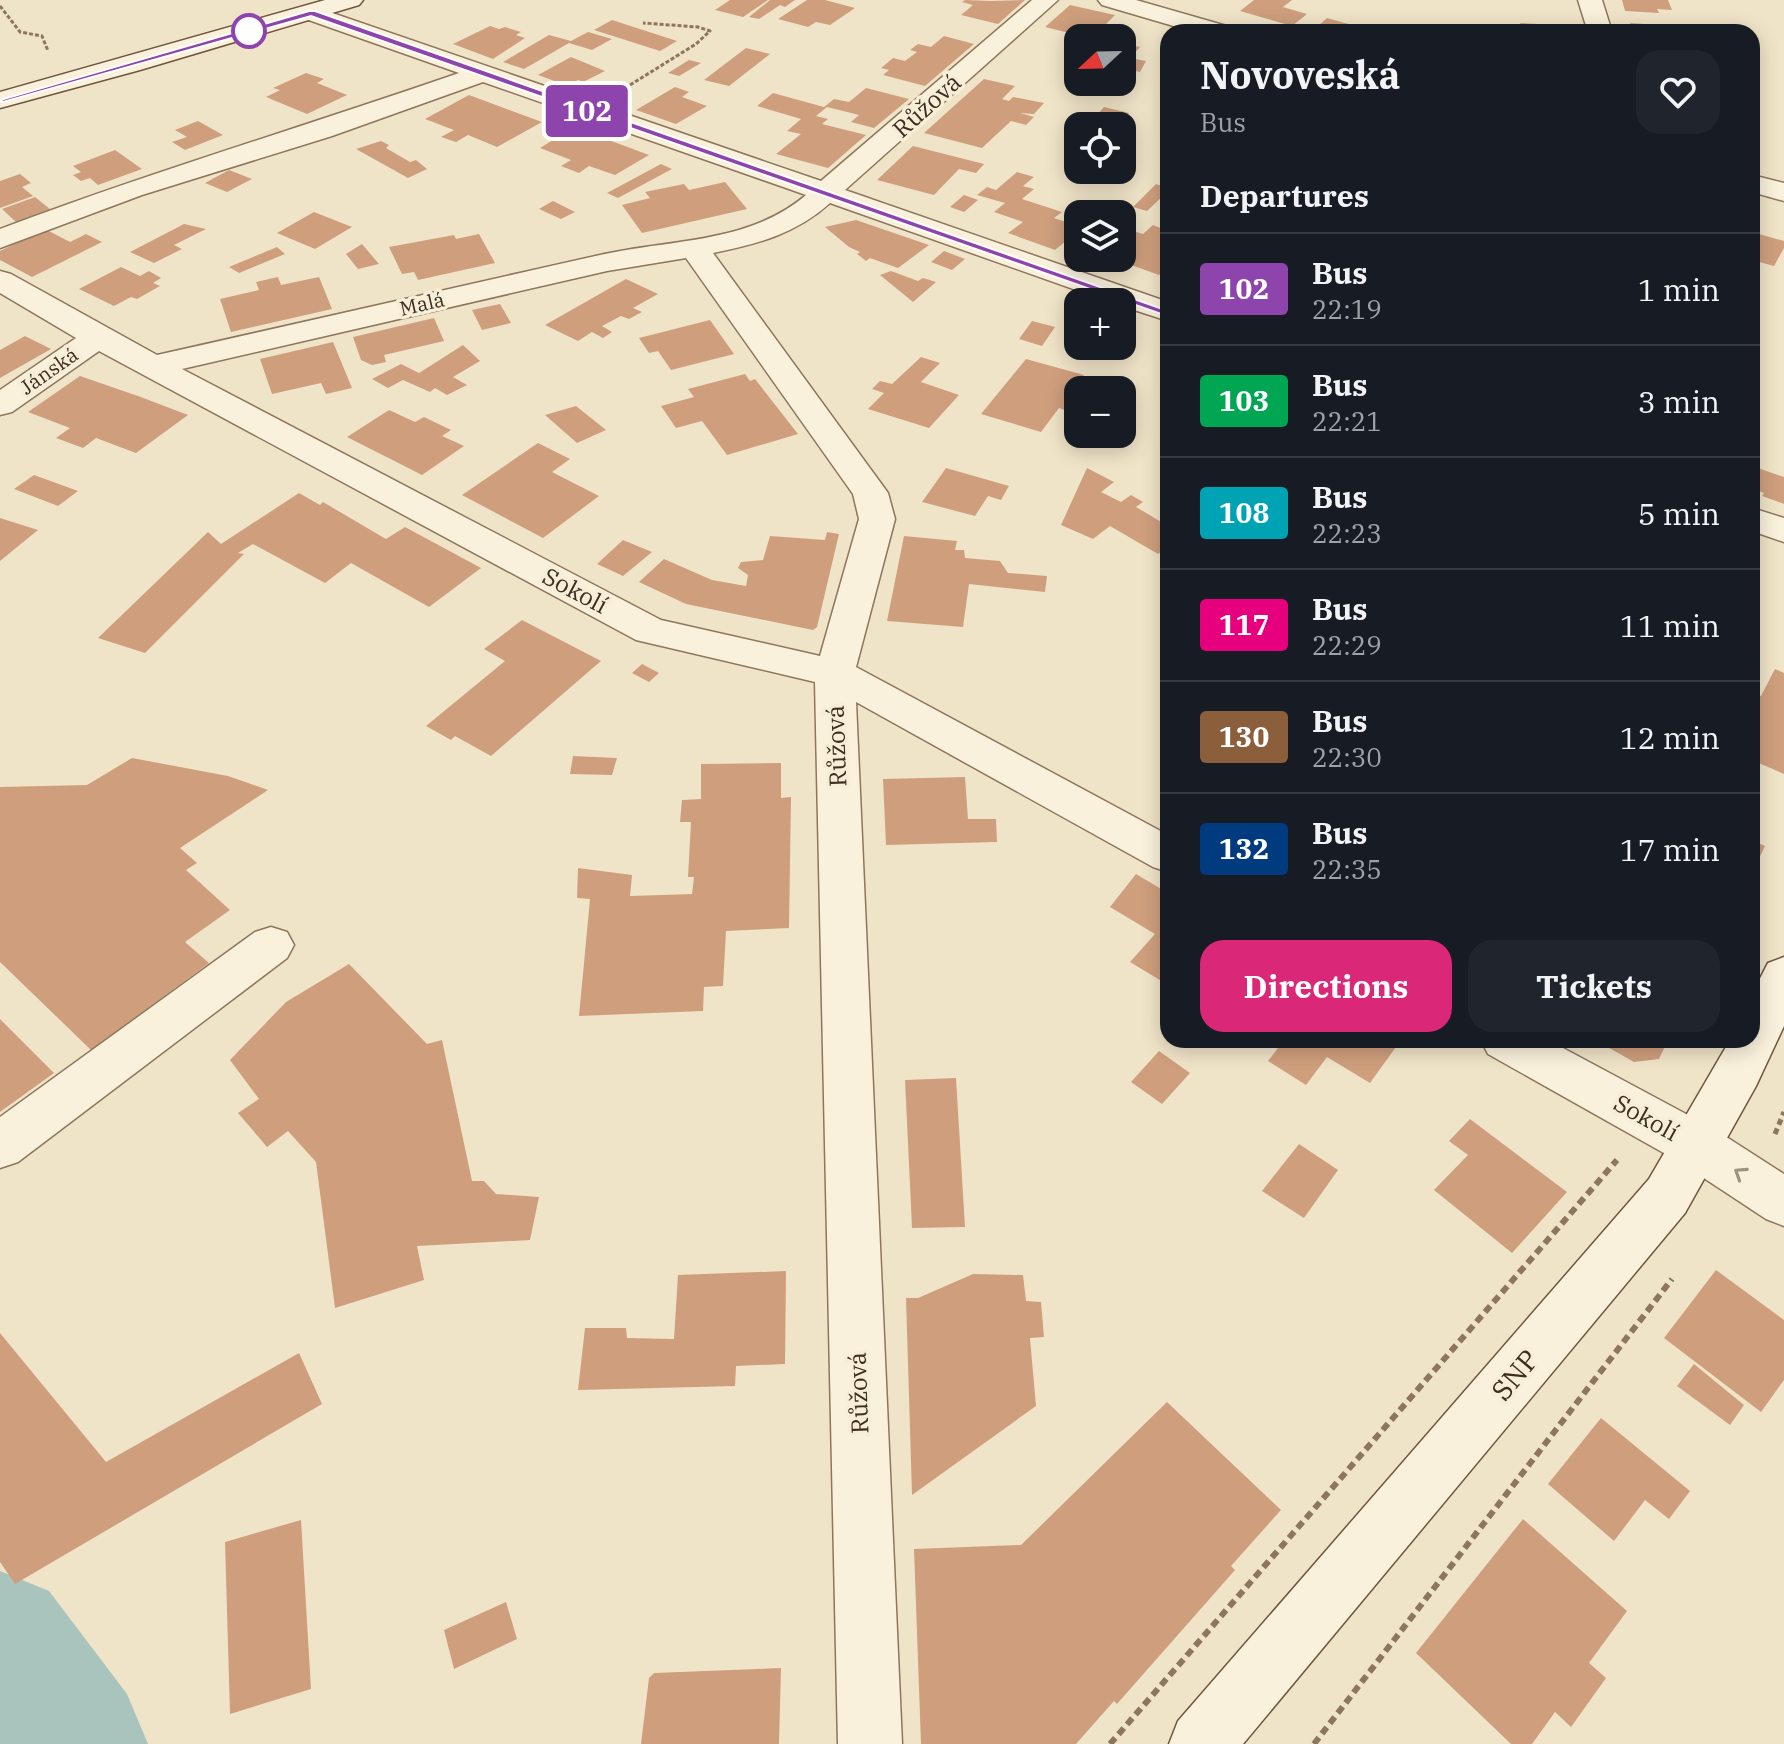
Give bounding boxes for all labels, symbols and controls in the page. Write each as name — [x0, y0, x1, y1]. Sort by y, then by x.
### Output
unlabelled marker — [232, 14, 266, 48]
north arrow — [1064, 24, 1136, 96]
map controls — [1064, 24, 1136, 448]
text: Novoveská — [1200, 50, 1400, 99]
button: heart — [1636, 50, 1720, 134]
street label: Růžová — [885, 66, 967, 144]
line badge: 102 — [541, 85, 633, 137]
text: 102 — [562, 92, 612, 129]
text: Bus — [1200, 105, 1246, 139]
button: locate — [1064, 112, 1136, 184]
text: Departures — [1200, 176, 1369, 215]
button: layers — [1064, 200, 1136, 272]
text: Bus — [1312, 253, 1367, 292]
text: 102 — [1219, 270, 1269, 307]
text: 1 min — [1638, 270, 1720, 309]
street label: Malá — [397, 285, 447, 322]
button: + — [1064, 288, 1136, 360]
text: 22:19 — [1312, 292, 1382, 326]
street label: Jánská — [14, 341, 83, 400]
text: Bus — [1312, 365, 1367, 404]
button: − — [1064, 376, 1136, 448]
text: 103 — [1219, 382, 1269, 419]
text: 3 min — [1638, 382, 1720, 421]
text: 22:21 — [1312, 404, 1382, 438]
text: Bus — [1312, 477, 1367, 516]
text: 108 — [1219, 494, 1269, 531]
text: 5 min — [1638, 494, 1720, 533]
text: 22:23 — [1312, 516, 1382, 550]
street label: Sokolí — [537, 560, 614, 621]
text: Bus — [1312, 589, 1367, 628]
text: 117 — [1219, 606, 1269, 643]
text: 11 min — [1620, 606, 1720, 645]
text: 22:29 — [1312, 628, 1382, 662]
text: Bus — [1312, 701, 1367, 740]
street label: Růžová — [819, 705, 853, 787]
text: 130 — [1219, 718, 1269, 755]
text: 12 min — [1620, 718, 1720, 757]
text: 22:30 — [1312, 740, 1382, 774]
text: Bus — [1312, 813, 1367, 852]
text: 132 — [1219, 830, 1269, 867]
text: 17 min — [1620, 830, 1720, 869]
text: 22:35 — [1312, 852, 1382, 886]
button: Directions — [1200, 940, 1452, 1032]
button: Tickets — [1468, 940, 1720, 1032]
street label: Sokolí — [1608, 1086, 1685, 1148]
one-way arrow — [1734, 1168, 1749, 1183]
street label: SNP — [1483, 1341, 1547, 1408]
street label: Růžová — [841, 1352, 875, 1434]

